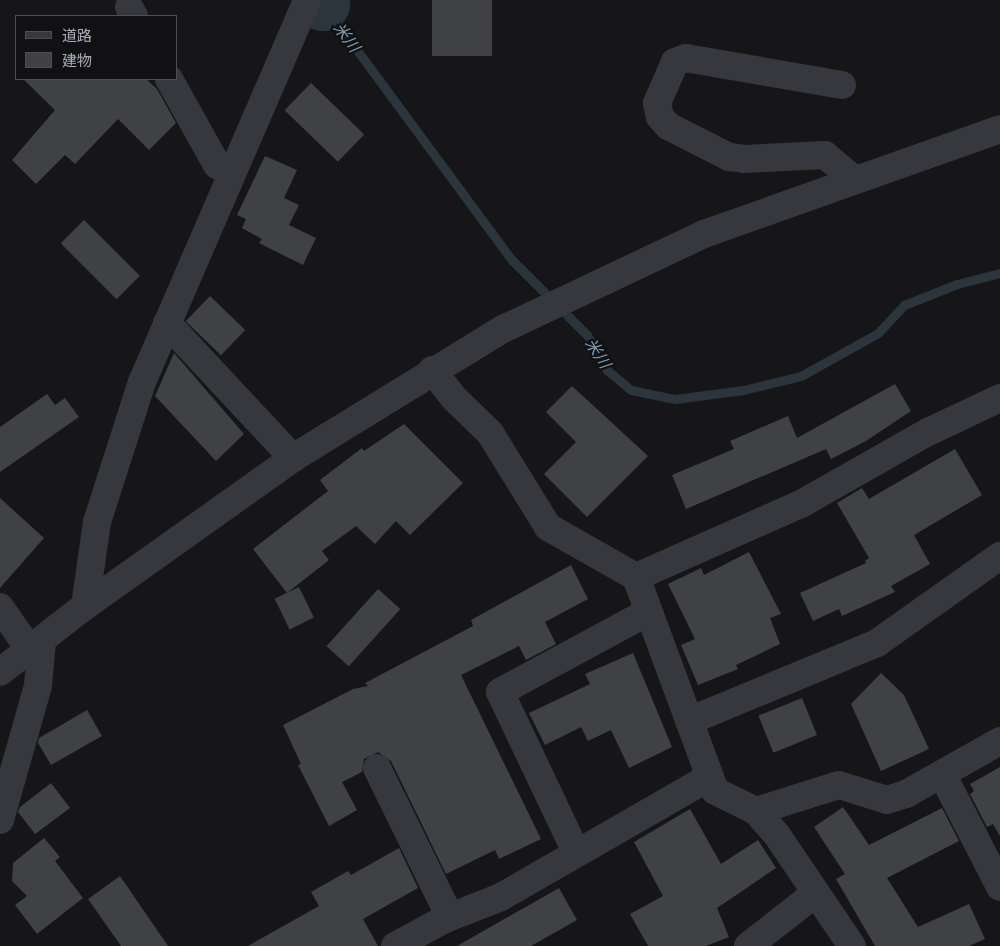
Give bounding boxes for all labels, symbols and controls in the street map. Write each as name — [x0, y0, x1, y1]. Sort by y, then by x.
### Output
legend — [15, 15, 178, 80]
water label: 米川 — [330, 18, 364, 56]
text: 道路 — [62, 26, 92, 44]
text: 建物 — [62, 51, 92, 69]
water label: 米川 — [581, 334, 615, 372]

